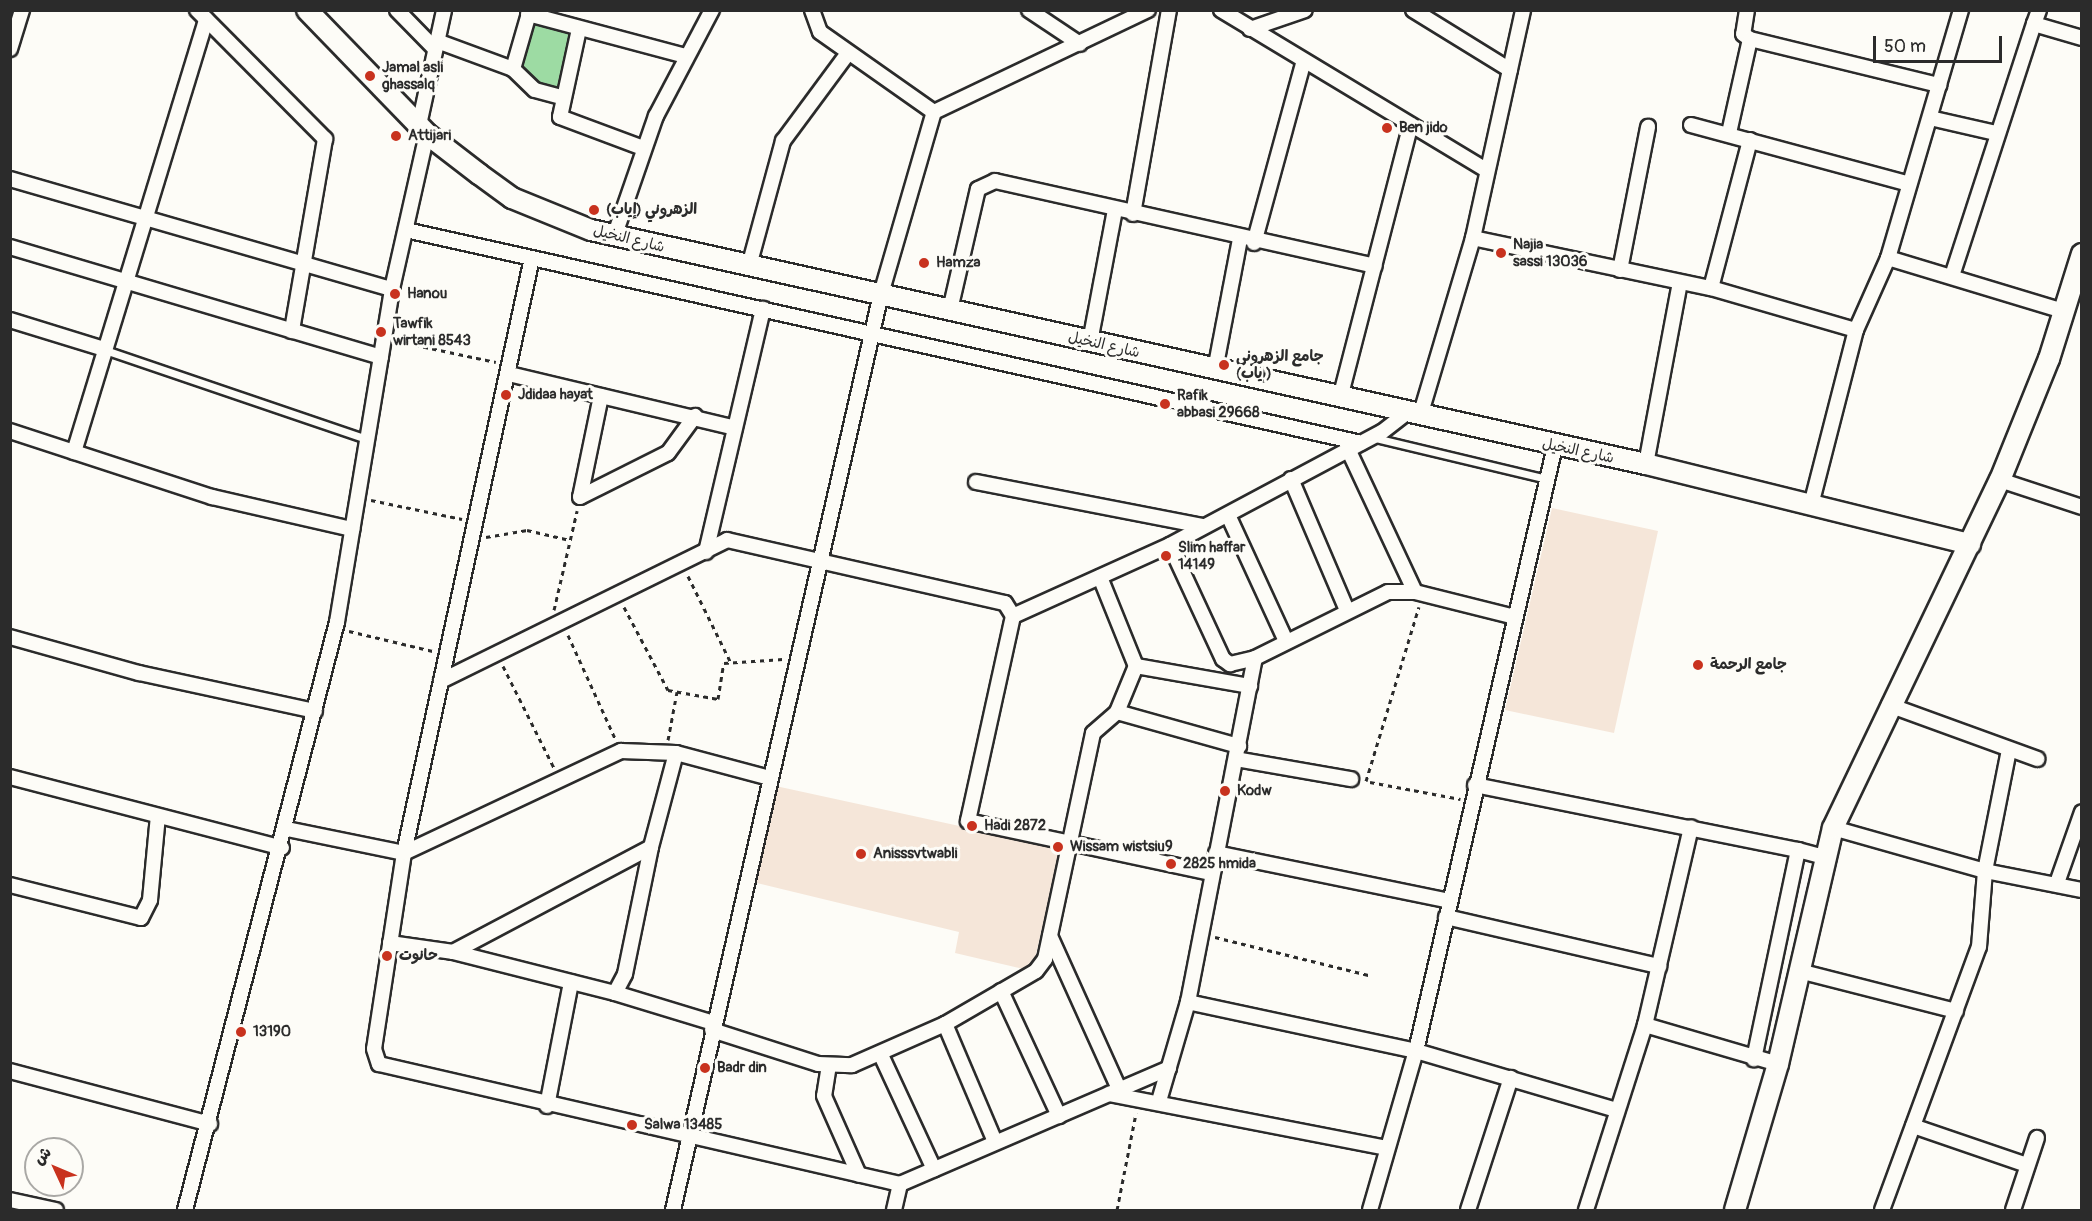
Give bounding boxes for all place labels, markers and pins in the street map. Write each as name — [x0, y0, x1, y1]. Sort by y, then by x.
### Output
place label: Jamal asli ghassalq — [382, 58, 443, 93]
marker: Jamal asli ghassalq — [363, 69, 377, 83]
place label: Ben jido — [1399, 119, 1448, 137]
marker: Ben jido — [1380, 121, 1394, 135]
place label: Attijari — [408, 127, 451, 145]
marker: Attijari — [389, 129, 403, 143]
place label: الزهروني (إياب) — [606, 201, 697, 219]
marker: الزهروني (إياب) — [587, 203, 601, 217]
place label: Najia sassi 13036 — [1513, 235, 1588, 270]
marker: Najia sassi 13036 — [1494, 246, 1508, 260]
place label: Hamza — [936, 254, 981, 272]
marker: Hamza — [917, 256, 931, 270]
place label: Hanou — [407, 285, 447, 303]
marker: Hanou — [388, 287, 402, 301]
place label: Tawfik wirtani 8543 — [393, 314, 471, 349]
marker: Tawfik wirtani 8543 — [374, 325, 388, 339]
place label: جامع الزهروني (إياب) — [1236, 347, 1323, 382]
marker: جامع الزهروني (إياب) — [1217, 358, 1231, 372]
place label: Jdidaa hayat — [518, 386, 593, 404]
place label: Rafik abbasi 29668 — [1177, 386, 1259, 421]
marker: Jdidaa hayat — [499, 388, 513, 402]
marker: Rafik abbasi 29668 — [1158, 397, 1172, 411]
place label: Slim haffar 14149 — [1178, 538, 1245, 573]
marker: Slim haffar 14149 — [1159, 549, 1173, 563]
place label: جامع الرحمة — [1710, 656, 1787, 674]
marker: جامع الرحمة — [1691, 658, 1705, 672]
place label: Kodw — [1237, 782, 1272, 800]
marker: Kodw — [1218, 784, 1232, 798]
place label: Hadi 2872 — [984, 817, 1046, 835]
marker: Hadi 2872 — [965, 819, 979, 833]
place label: Wissam wistsiu9 — [1070, 838, 1173, 856]
marker: Wissam wistsiu9 — [1051, 840, 1065, 854]
place label: Anisssvtwabli — [873, 845, 958, 863]
marker: Anisssvtwabli — [854, 847, 868, 861]
place label: 2825 hmida — [1183, 855, 1256, 873]
marker: 2825 hmida — [1164, 857, 1178, 871]
place label: حانوت — [399, 947, 438, 965]
marker: حانوت — [380, 949, 394, 963]
place label: 13190 — [253, 1023, 291, 1041]
marker: 13190 — [234, 1025, 248, 1039]
place label: Badr din — [717, 1059, 767, 1077]
marker: Badr din — [698, 1061, 712, 1075]
place label: Salwa 13485 — [644, 1116, 722, 1134]
marker: Salwa 13485 — [625, 1118, 639, 1132]

